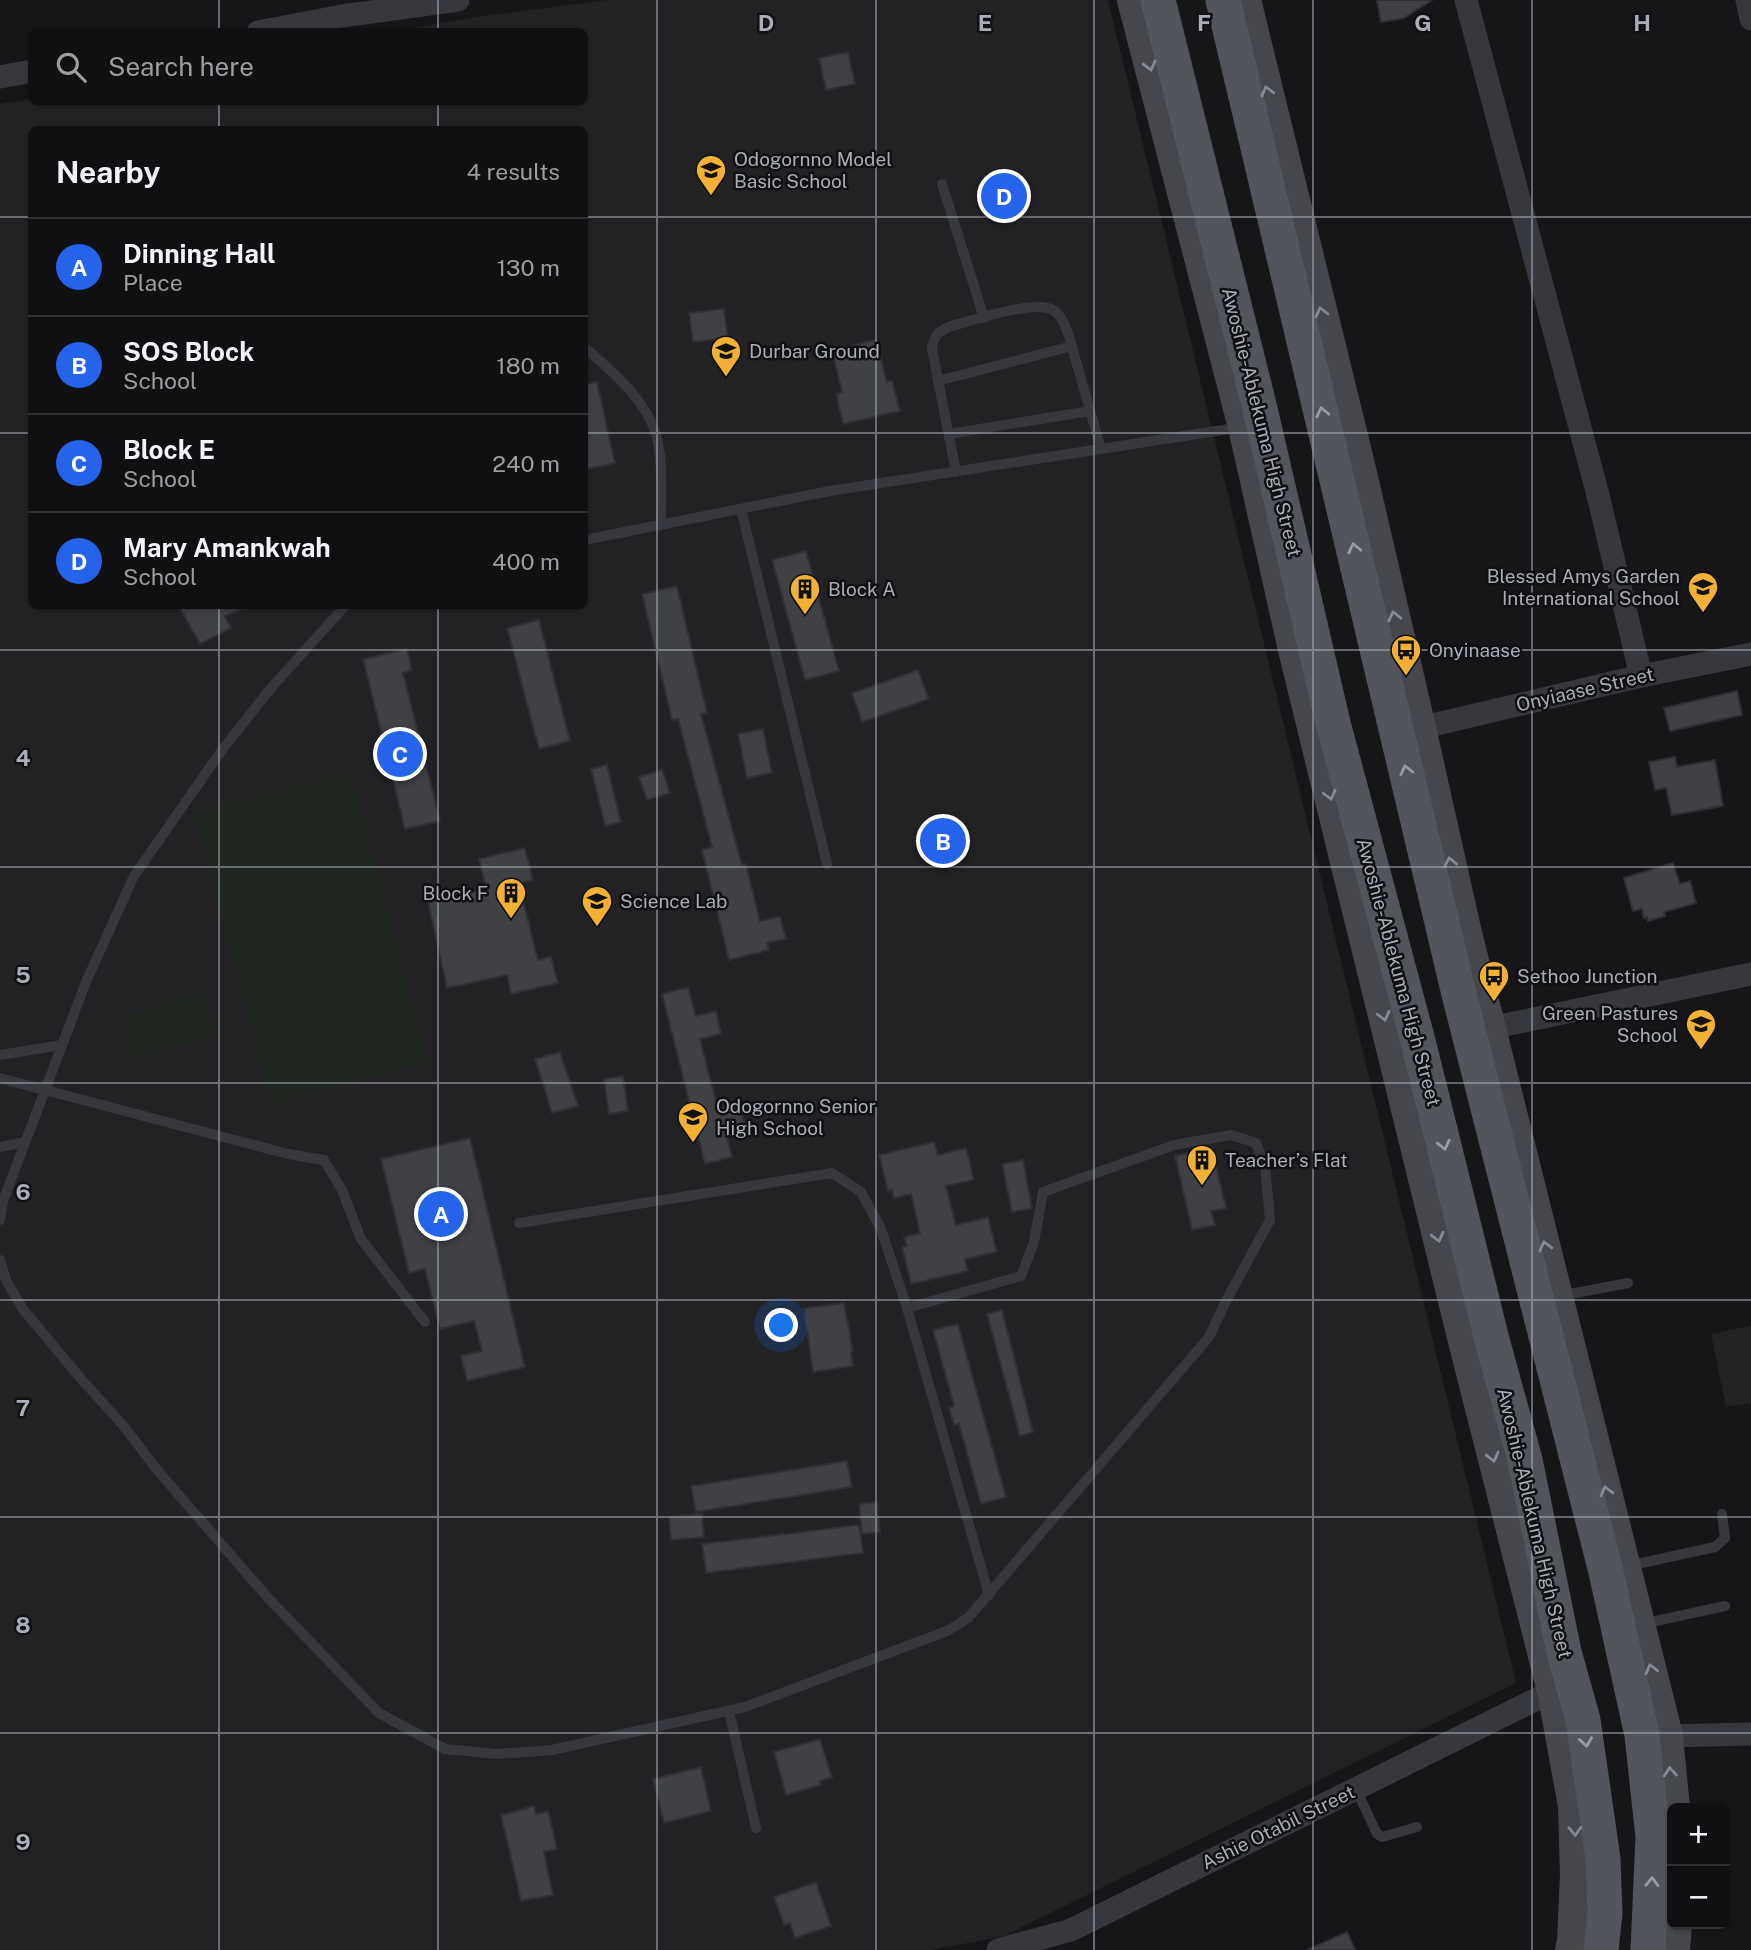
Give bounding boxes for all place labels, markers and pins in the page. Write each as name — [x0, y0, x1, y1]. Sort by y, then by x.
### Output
place label: Odogornno Model Basic School — [734, 148, 892, 192]
school or university icon: Odogornno Model Basic School — [694, 153, 728, 197]
pin: D — [981, 170, 1027, 222]
school or university icon: Durbar Ground — [709, 334, 743, 378]
place label: Durbar Ground — [749, 340, 880, 362]
place label: Blessed Amys Garden International School — [1487, 565, 1680, 609]
school or university icon: Blessed Amys Garden International School — [1686, 570, 1720, 614]
building icon: Block A — [788, 572, 822, 616]
place label: Block A — [828, 578, 896, 600]
bus stop icon: Onyinaase — [1389, 633, 1423, 677]
place label: Onyinaase — [1429, 639, 1521, 661]
pin: C — [377, 728, 423, 780]
pin: B — [920, 815, 966, 867]
building icon: Block F — [494, 876, 528, 920]
place label: Block F — [422, 882, 488, 904]
school or university icon: Science Lab — [580, 884, 614, 928]
place label: Science Lab — [620, 890, 727, 912]
bus stop icon: Sethoo Junction — [1477, 959, 1511, 1003]
place label: Sethoo Junction — [1517, 965, 1658, 987]
place label: Green Pastures School — [1542, 1002, 1678, 1046]
school or university icon: Green Pastures School — [1684, 1007, 1718, 1051]
place label: Odogornno Senior High School — [716, 1095, 876, 1139]
school or university icon: Odogornno Senior High School — [676, 1100, 710, 1144]
building icon: Teacher’s Flat — [1185, 1143, 1219, 1187]
place label: Teacher’s Flat — [1225, 1149, 1348, 1171]
pin: A — [418, 1188, 464, 1240]

